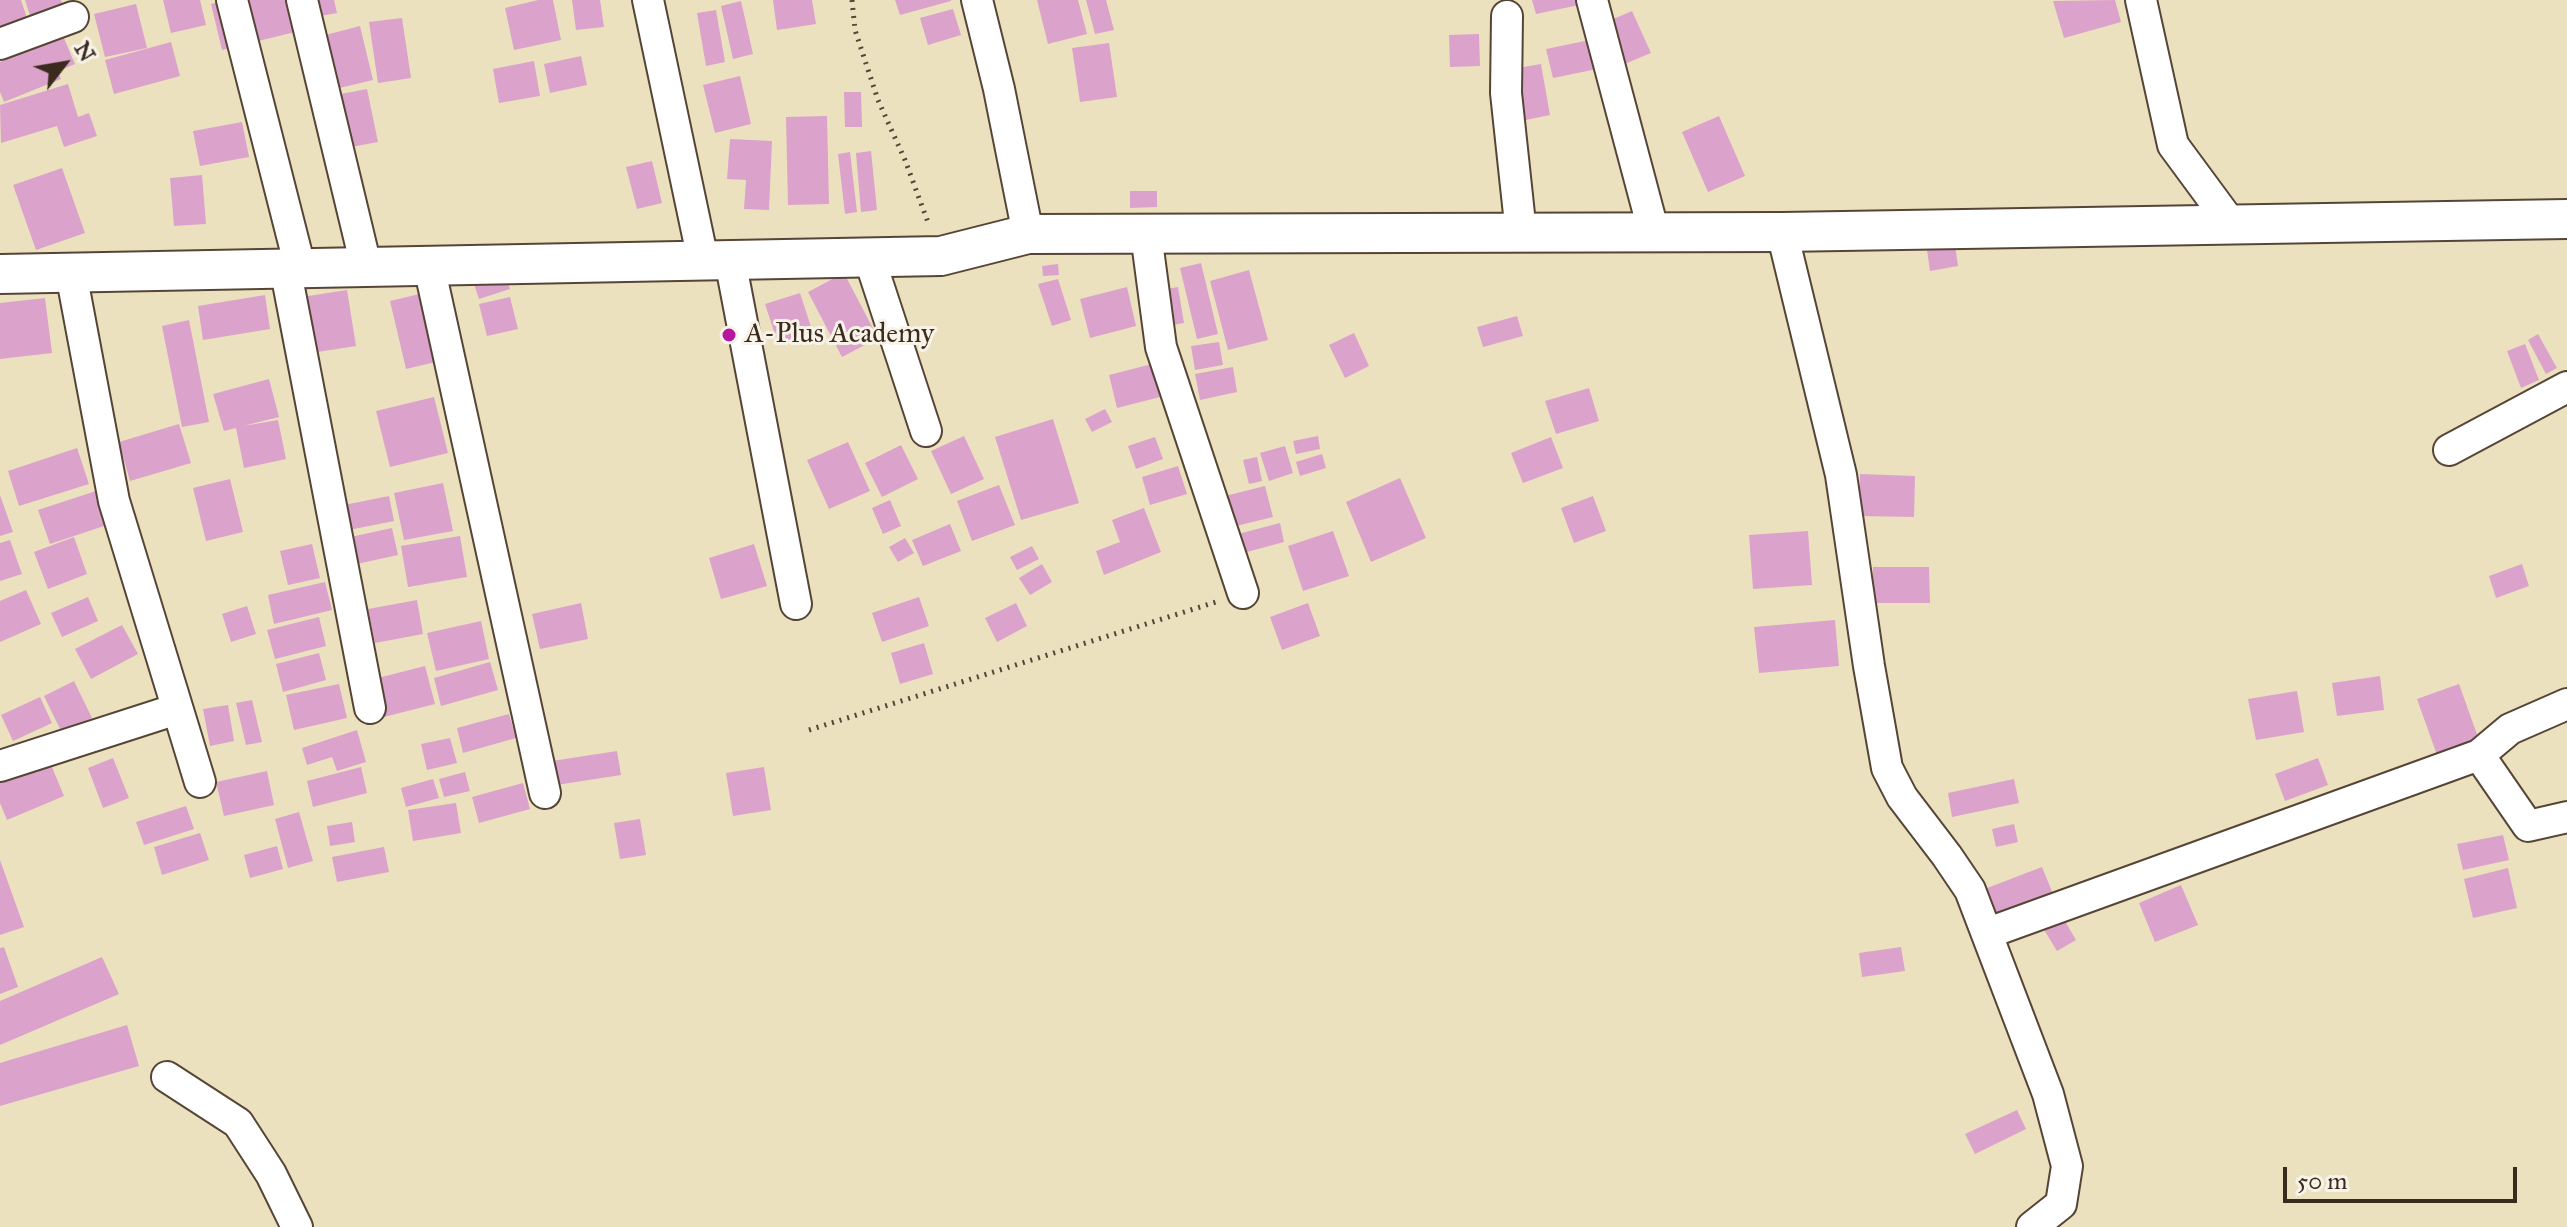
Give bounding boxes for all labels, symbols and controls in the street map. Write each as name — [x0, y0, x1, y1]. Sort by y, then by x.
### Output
north arrow — [24, 24, 104, 104]
text: N — [69, 36, 101, 66]
place label: A-Plus Academy — [745, 318, 934, 352]
marker: A-Plus Academy — [720, 326, 738, 344]
scale bar — [2287, 1151, 2521, 1201]
text: 50 m — [2297, 1166, 2347, 1196]

